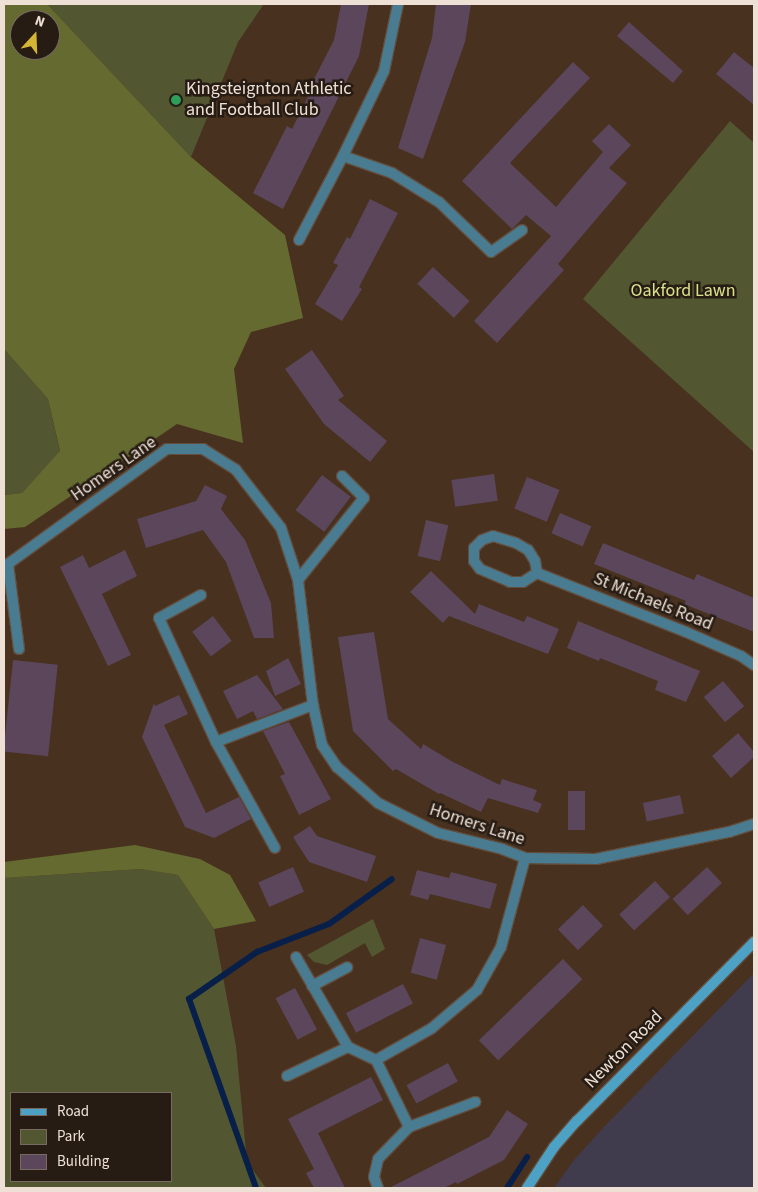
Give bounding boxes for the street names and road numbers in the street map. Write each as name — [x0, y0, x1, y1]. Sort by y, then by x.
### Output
street label: Homers Lane — [67, 432, 161, 506]
street label: St Michaels Road — [590, 568, 716, 636]
street label: Homers Lane — [426, 799, 528, 851]
street label: Newton Road — [581, 1007, 667, 1093]

